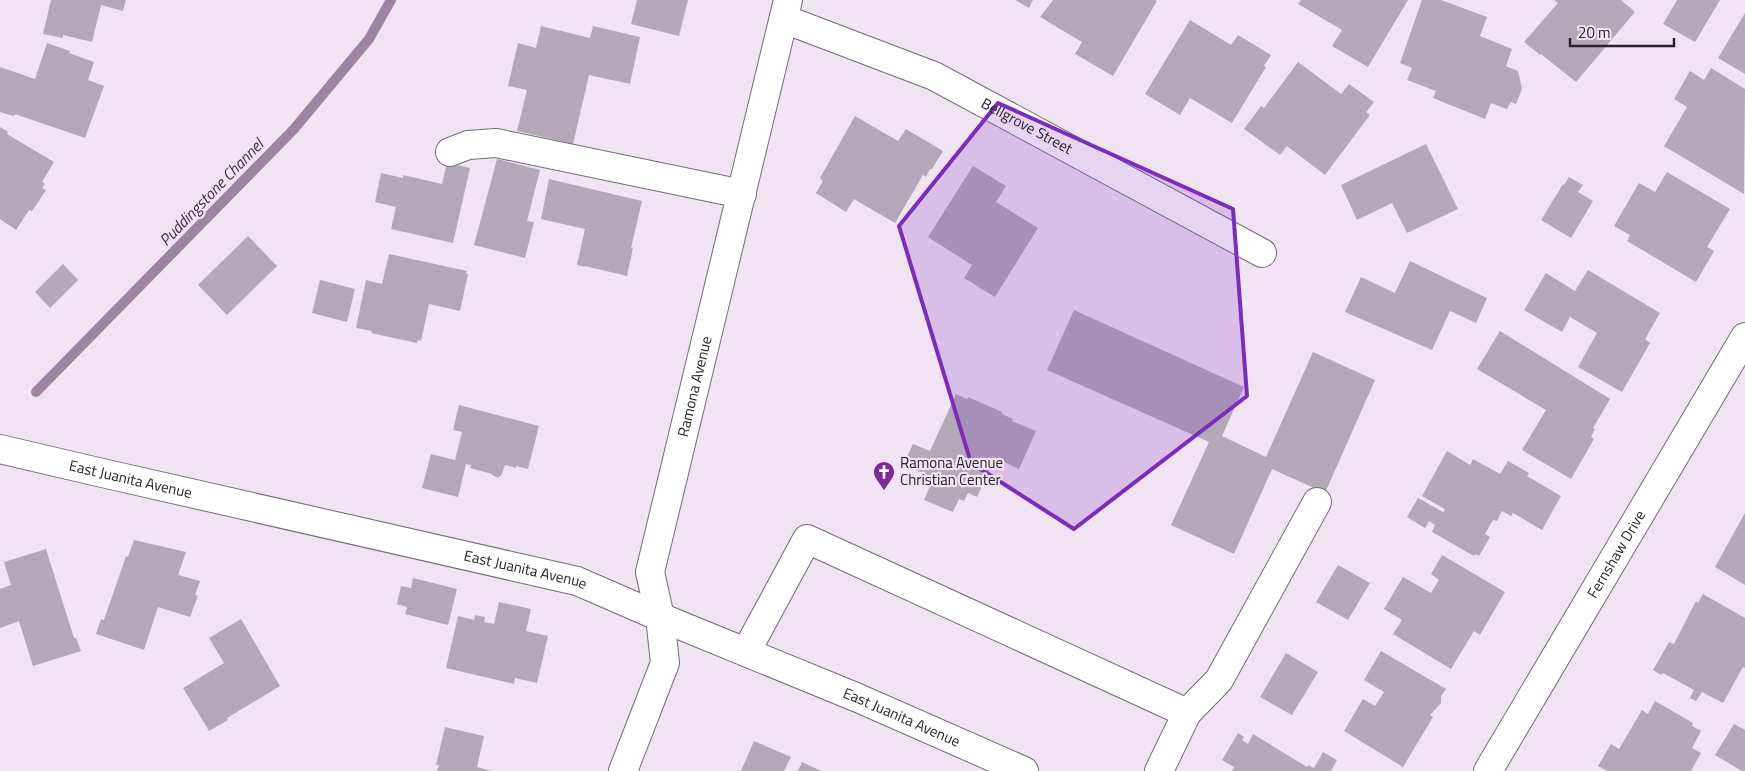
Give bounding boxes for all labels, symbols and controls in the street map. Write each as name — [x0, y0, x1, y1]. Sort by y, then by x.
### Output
scale bar — [1570, 15, 1674, 47]
text: 20 m — [1578, 21, 1611, 44]
street label: Bellgrove Street — [977, 92, 1078, 160]
water label: Puddingstone Channel — [153, 132, 270, 251]
street label: Ramona Avenue — [671, 334, 718, 439]
place label: Ramona Avenue Christian Center — [900, 451, 1003, 491]
street label: East Juanita Avenue — [67, 454, 194, 504]
church icon: Ramona Avenue Christian Center — [872, 460, 896, 491]
street label: Fernshaw Drive — [1581, 506, 1651, 602]
street label: East Juanita Avenue — [462, 544, 591, 595]
street label: East Juanita Avenue — [840, 681, 964, 753]

